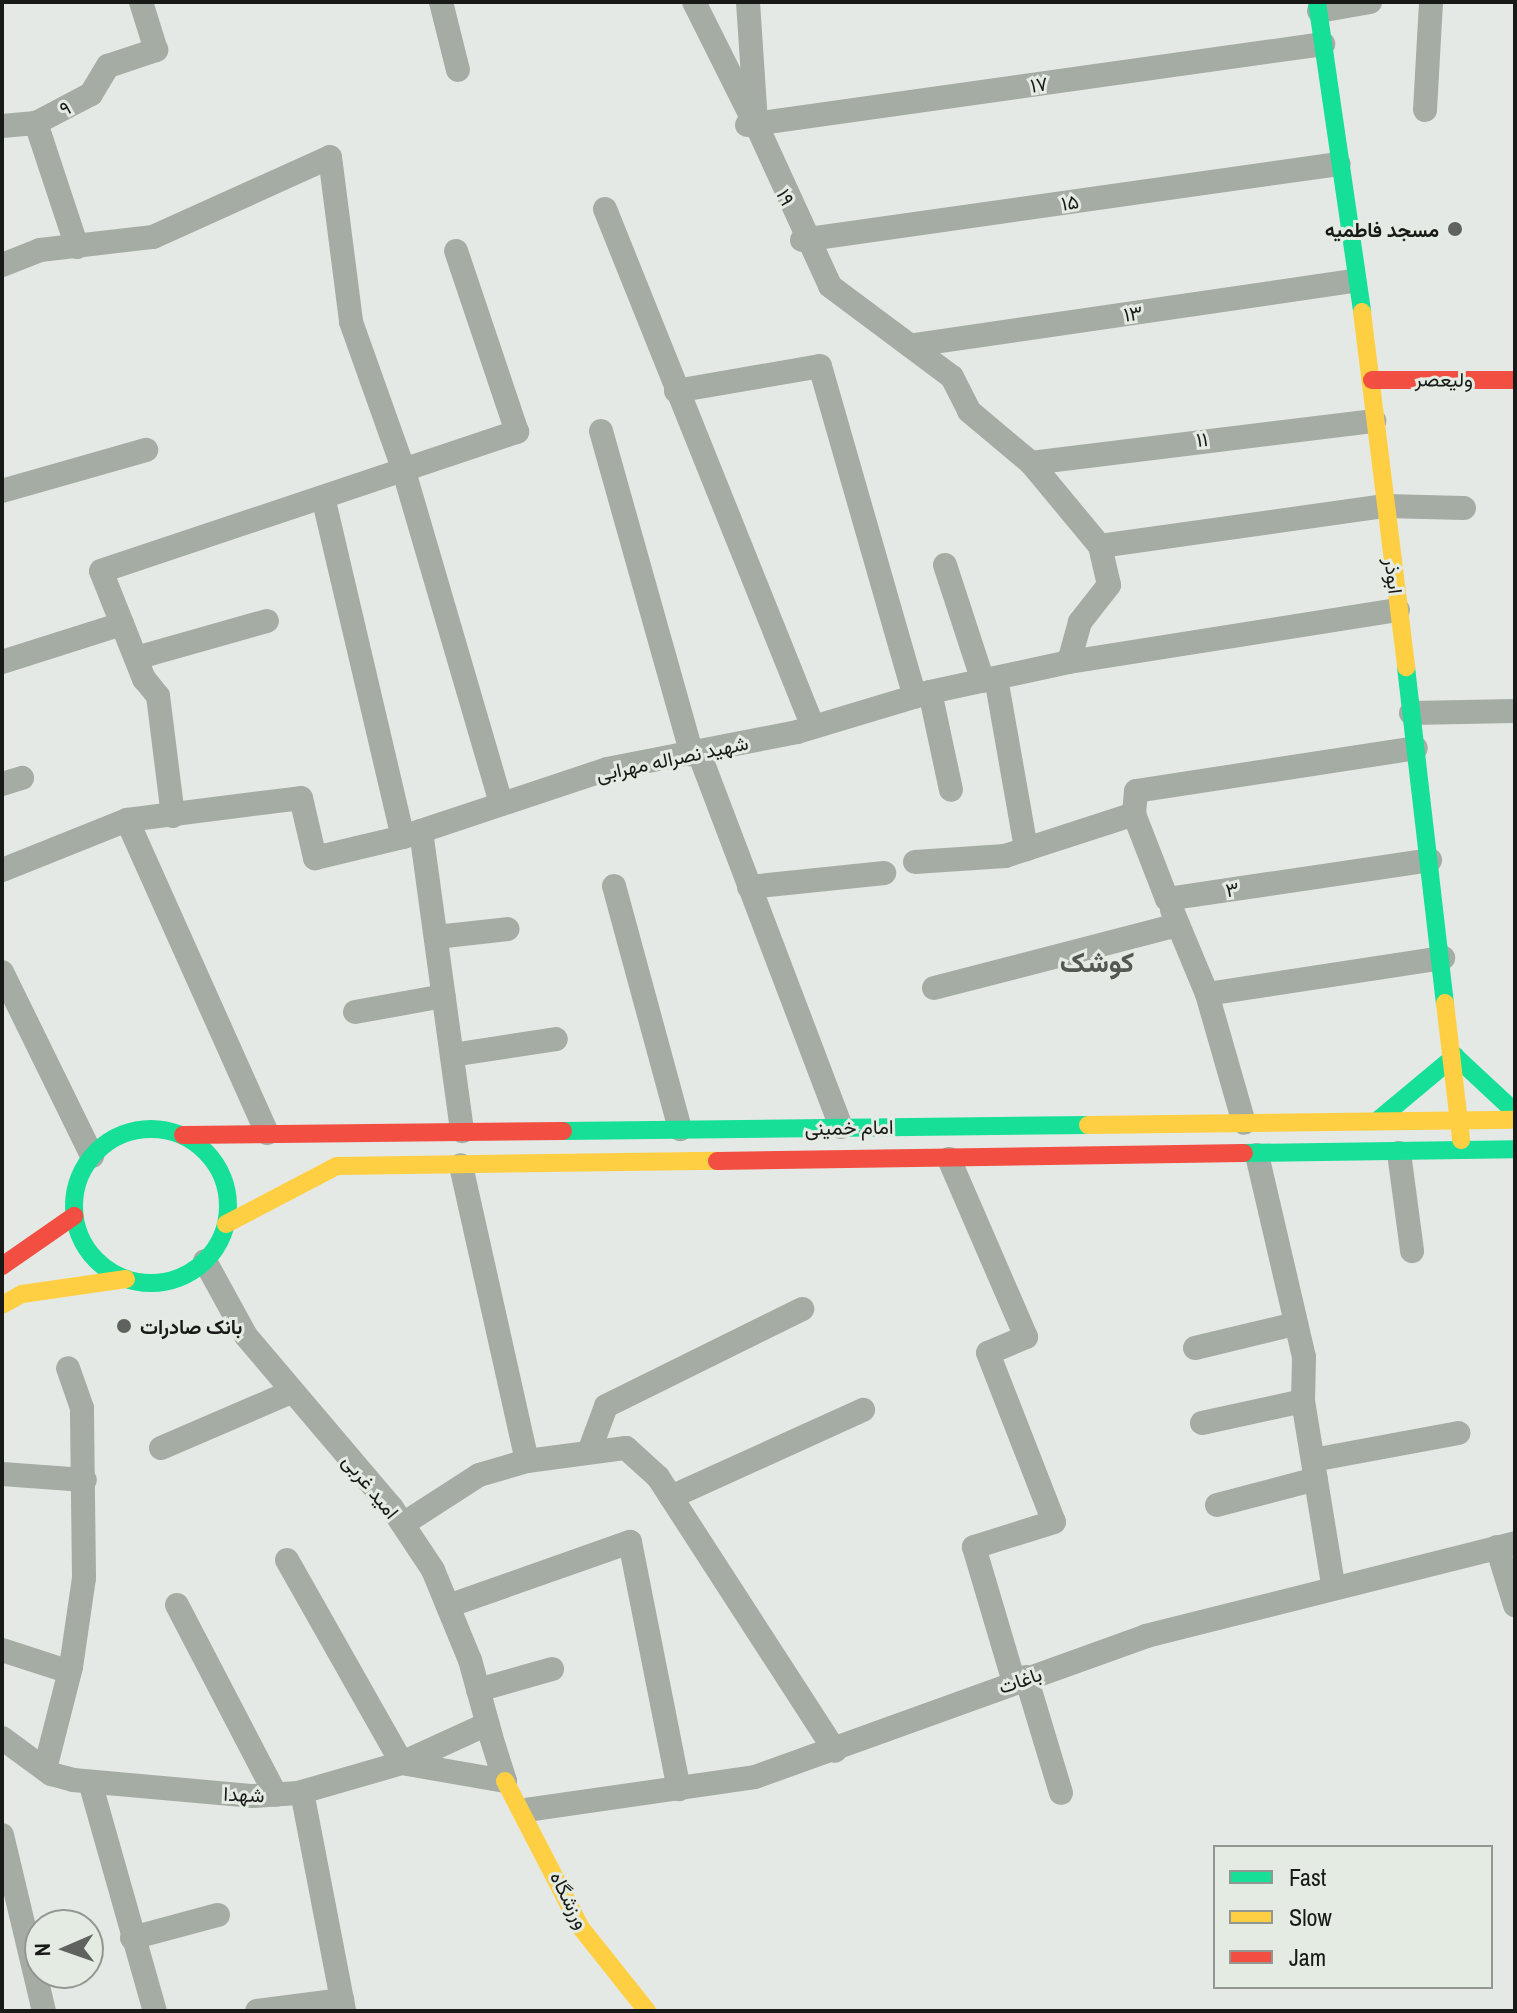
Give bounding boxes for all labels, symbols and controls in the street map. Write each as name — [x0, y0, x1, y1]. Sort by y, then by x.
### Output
street label: ۱۷ — [1029, 71, 1049, 97]
street label: ۹ — [55, 95, 75, 121]
street label: ۱۹ — [772, 185, 800, 209]
street label: ۱۵ — [1060, 189, 1080, 215]
place label: مسجد فاطمیه — [1325, 217, 1439, 241]
marker: مسجد فاطمیه — [1446, 220, 1464, 238]
street label: ۱۳ — [1122, 300, 1144, 326]
street label: ولیعصر — [1415, 366, 1473, 392]
street label: ۱۱ — [1195, 426, 1209, 452]
street label: ابوذر — [1380, 557, 1408, 595]
street label: شهید نصراله مهرابی — [594, 730, 750, 786]
street label: ۳ — [1224, 876, 1240, 902]
district label: کوشک — [1060, 945, 1134, 979]
street label: امام خمینی — [804, 1114, 894, 1140]
place label: بانک صادرات — [140, 1314, 242, 1338]
marker: بانک صادرات — [115, 1317, 133, 1335]
street label: امید غربی — [338, 1449, 404, 1523]
street label: باغات — [995, 1661, 1045, 1699]
street label: شهدا — [223, 1781, 265, 1807]
legend — [1213, 1845, 1493, 1989]
text: Fast — [1289, 1861, 1326, 1893]
street label: ورزشگاه — [545, 1867, 595, 1933]
text: Slow — [1289, 1901, 1332, 1933]
north arrow — [24, 1909, 104, 1989]
text: Jam — [1289, 1941, 1326, 1973]
text: N — [27, 1943, 57, 1957]

